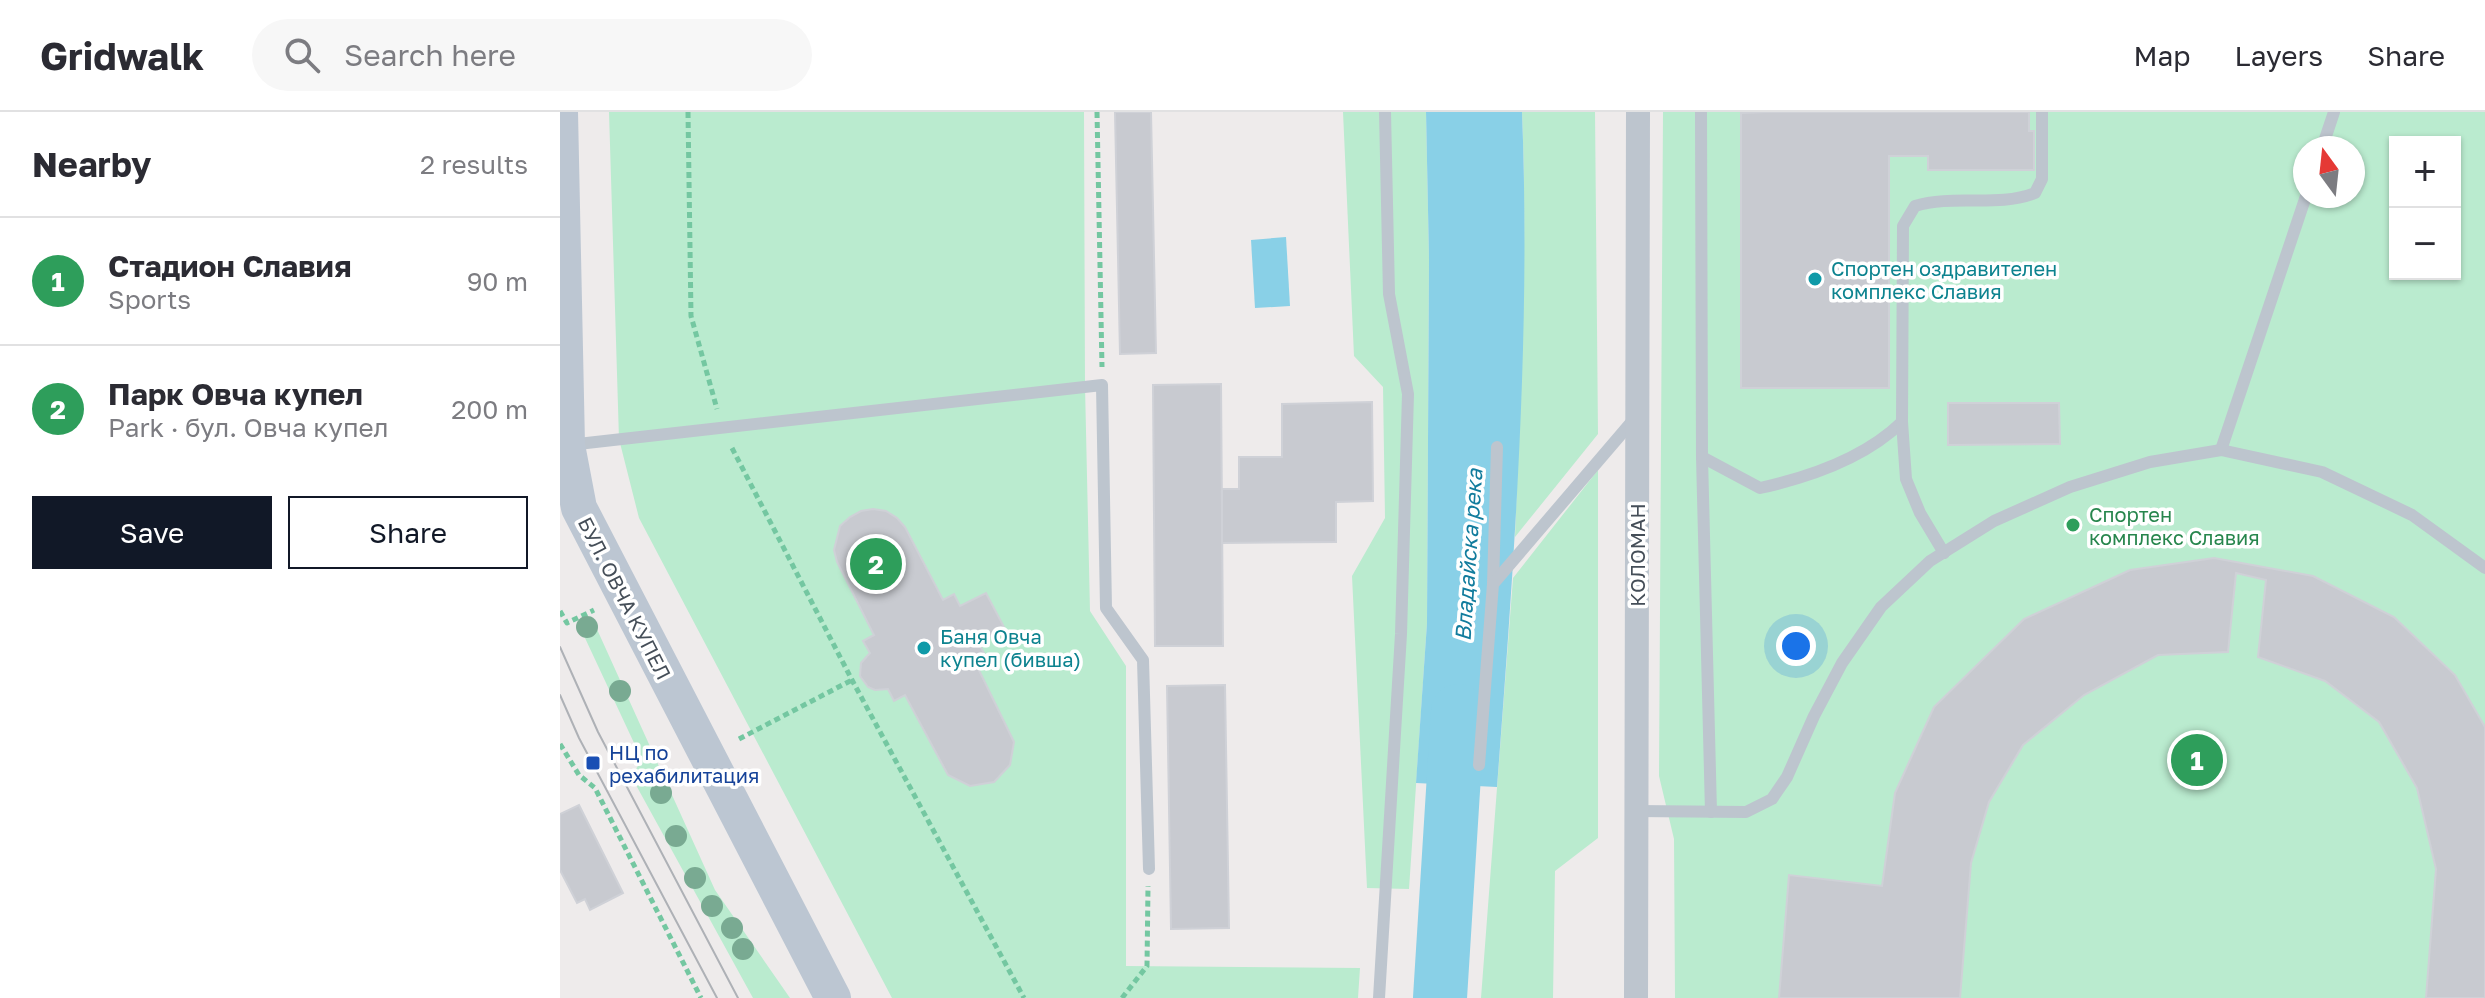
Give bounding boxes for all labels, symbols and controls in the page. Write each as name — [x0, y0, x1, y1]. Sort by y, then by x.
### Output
search box — [252, 19, 812, 91]
text: Gridwalk — [40, 33, 204, 78]
icon: search — [280, 33, 324, 77]
text: Search here — [344, 37, 516, 73]
text: Map — [2133, 39, 2191, 72]
text: Layers — [2235, 39, 2323, 72]
text: Share — [2367, 39, 2445, 72]
north arrow — [2293, 136, 2365, 208]
map controls — [2389, 136, 2461, 280]
button: + — [2389, 136, 2461, 208]
text: Nearby — [32, 144, 152, 184]
text: 2 results — [420, 149, 528, 180]
button: − — [2389, 208, 2461, 280]
text: Стадион Славия — [108, 248, 351, 284]
place label: Спортен оздравителен комплекс Славия — [1831, 256, 2057, 303]
text: 1 — [51, 266, 65, 297]
text: 90 m — [467, 266, 528, 297]
marker: Спортен оздравителен комплекс Славия — [1806, 270, 1824, 288]
text: Sports — [108, 284, 191, 315]
text: Парк Овча купел — [108, 376, 363, 412]
text: 2 — [50, 394, 66, 425]
text: 200 m — [451, 394, 528, 425]
text: Park · бул. Овча купел — [108, 412, 389, 443]
water label: Владайска река — [1449, 466, 1488, 642]
button: Save — [32, 496, 272, 569]
button: Share — [288, 496, 528, 569]
place label: Спортен комплекс Славия — [2089, 502, 2260, 549]
street label: КОЛОМАН — [1625, 503, 1649, 607]
street label: БУЛ. ОВЧА КУПЕЛ — [574, 513, 676, 683]
marker: Спортен комплекс Славия — [2064, 516, 2082, 534]
pin: 2 — [850, 534, 902, 594]
place label: Баня Овча купел (бивша) — [940, 624, 1081, 671]
your location — [1776, 626, 1816, 666]
marker: Баня Овча купел (бивша) — [915, 639, 933, 657]
pin: 1 — [2171, 730, 2223, 790]
place label: НЦ по рехабилитация — [609, 740, 759, 787]
marker: НЦ по рехабилитация — [584, 754, 602, 772]

